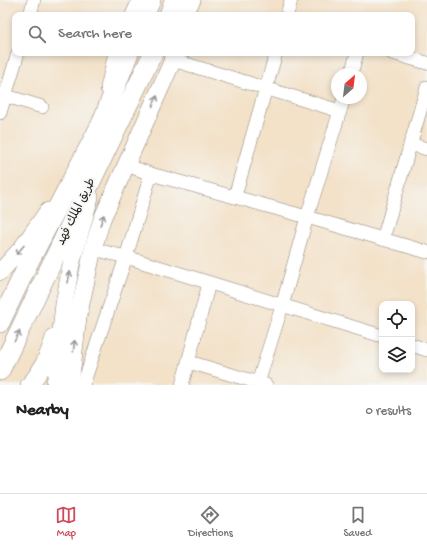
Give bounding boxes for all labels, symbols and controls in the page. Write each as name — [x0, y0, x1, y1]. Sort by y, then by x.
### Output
search box — [12, 12, 415, 56]
icon: search — [26, 23, 48, 45]
text: Search here — [58, 25, 132, 43]
north arrow — [331, 68, 367, 104]
one-way arrow — [152, 95, 159, 107]
street label: طريق الملك فهد — [55, 176, 99, 248]
one-way arrow — [99, 214, 107, 226]
one-way arrow — [15, 245, 24, 256]
one-way arrow — [65, 271, 73, 284]
map controls — [379, 301, 415, 373]
button: locate — [379, 301, 415, 337]
one-way arrow — [14, 330, 21, 342]
button: layers — [379, 337, 415, 373]
one-way arrow — [71, 340, 78, 353]
text: Nearby — [16, 401, 69, 421]
text: 0 results — [365, 404, 411, 419]
tab: Map — [55, 504, 77, 540]
tab: Directions — [188, 504, 233, 540]
tab: Saved — [343, 504, 372, 540]

